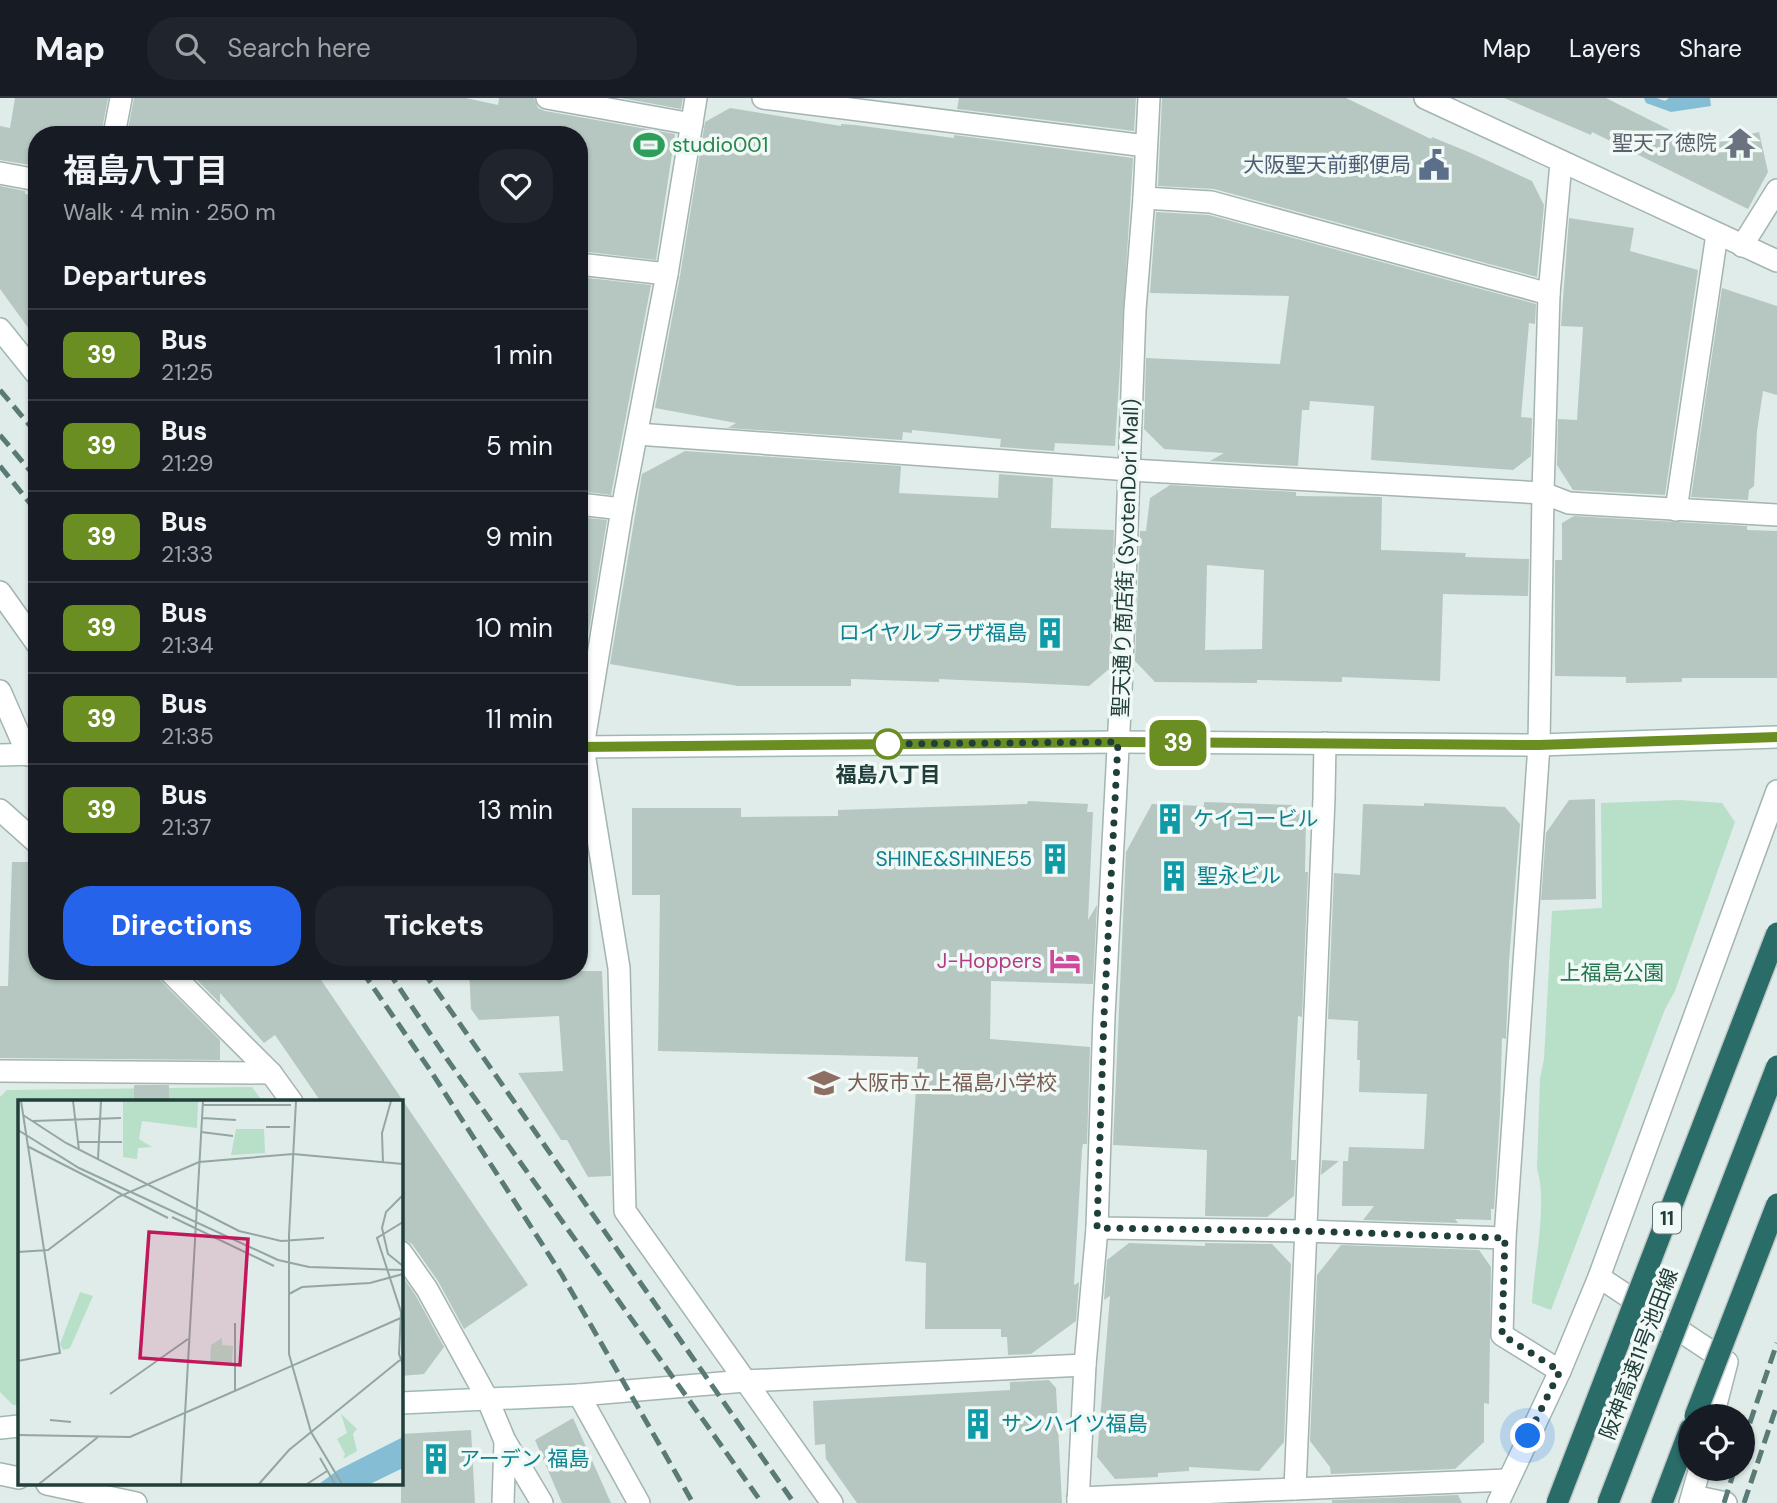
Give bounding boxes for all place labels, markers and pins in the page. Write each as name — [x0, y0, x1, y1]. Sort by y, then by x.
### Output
temple icon: 聖天了徳院 — [1723, 126, 1757, 160]
sports icon: studio001 — [632, 128, 666, 162]
place label: 聖天了徳院 — [1612, 129, 1717, 157]
place label: studio001 — [672, 131, 768, 159]
public building icon: 大阪聖天前郵便局 — [1417, 148, 1451, 182]
place label: 大阪聖天前郵便局 — [1243, 151, 1411, 179]
building icon: ロイヤルプラザ福島 — [1033, 616, 1067, 650]
place label: ロイヤルプラザ福島 — [839, 619, 1027, 647]
marker: 福島八丁目 — [873, 729, 903, 759]
place label: 福島八丁目 — [836, 761, 941, 789]
building icon: ケイコービル — [1153, 802, 1187, 836]
place label: ケイコービル — [1193, 805, 1319, 833]
building icon: SHINE&SHINE55 — [1038, 842, 1072, 876]
place label: SHINE&SHINE55 — [875, 845, 1032, 873]
building icon: 聖永ビル — [1157, 859, 1191, 893]
place label: 聖永ビル — [1197, 862, 1281, 890]
hotel icon: J-Hoppers — [1048, 944, 1082, 978]
place label: J-Hoppers — [937, 947, 1042, 975]
school or university icon: 大阪市立上福島小学校 — [807, 1066, 841, 1100]
place label: 大阪市立上福島小学校 — [847, 1069, 1057, 1097]
building icon: サンハイツ福島 — [961, 1407, 995, 1441]
place label: サンハイツ福島 — [1001, 1410, 1148, 1438]
building icon: アーデン 福島 — [419, 1442, 453, 1476]
place label: アーデン 福島 — [459, 1445, 589, 1473]

